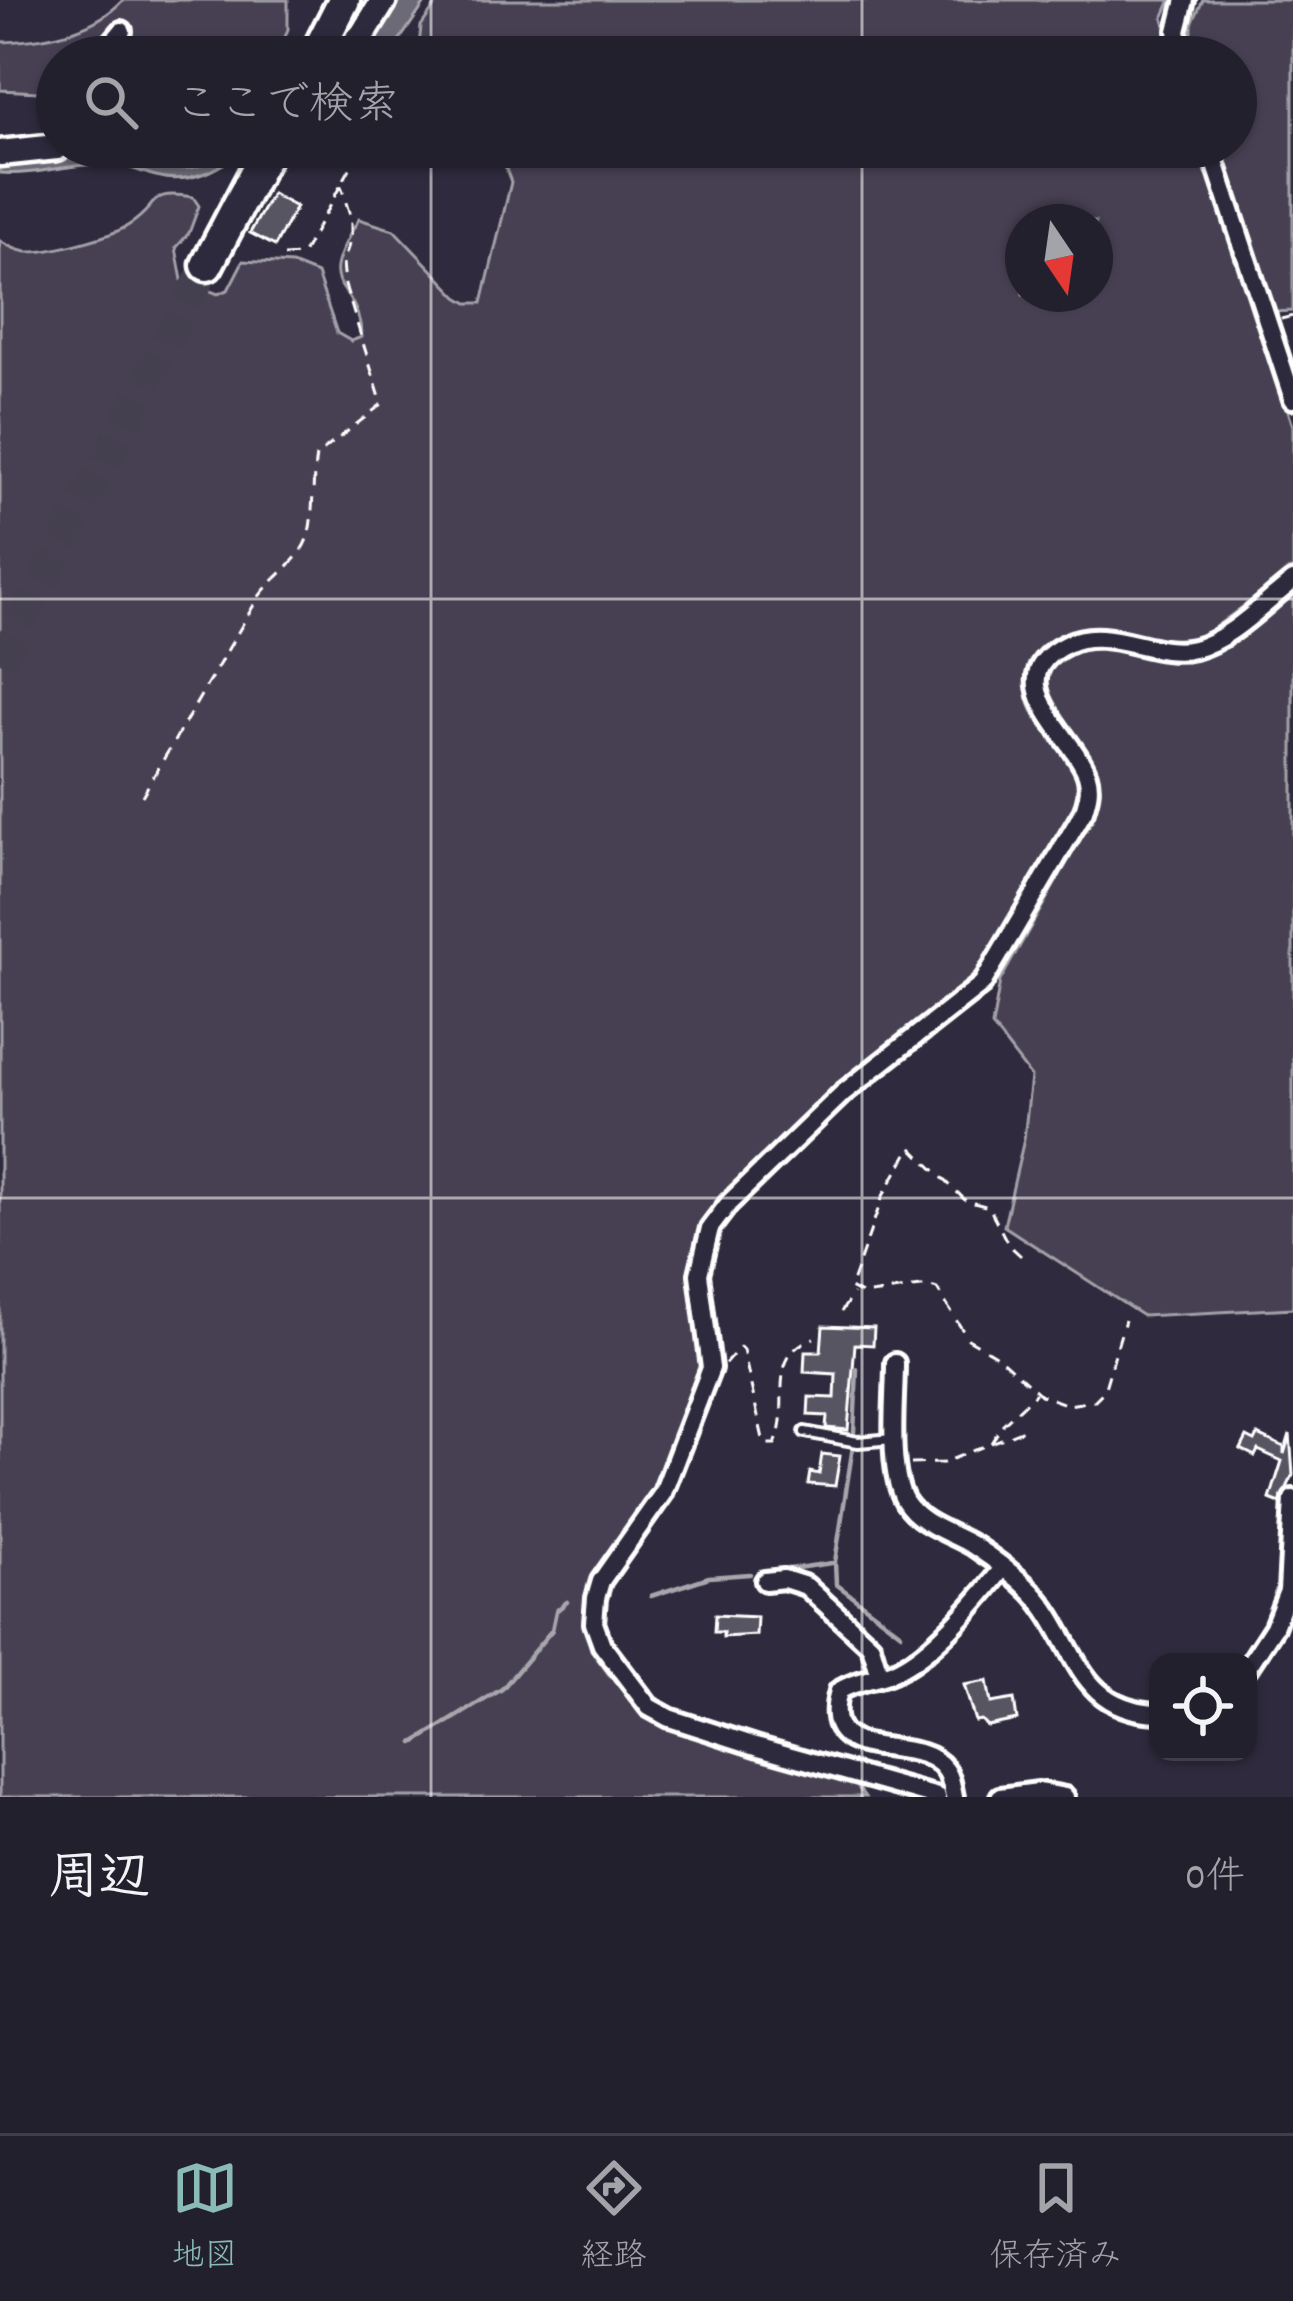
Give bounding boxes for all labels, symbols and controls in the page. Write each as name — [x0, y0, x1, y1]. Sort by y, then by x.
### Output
search box — [36, 36, 1257, 168]
icon: search — [78, 69, 144, 135]
text: ここで検索 — [174, 76, 399, 140]
north arrow — [1005, 204, 1113, 312]
map controls — [1149, 1653, 1257, 1761]
button: locate — [1149, 1653, 1257, 1761]
text: 周辺 — [48, 1846, 150, 1918]
text: 0件 — [1185, 1853, 1245, 1908]
tab: 地図 — [172, 2155, 238, 2282]
tab: 経路 — [581, 2155, 647, 2282]
tab: 保存済み — [990, 2155, 1122, 2282]

